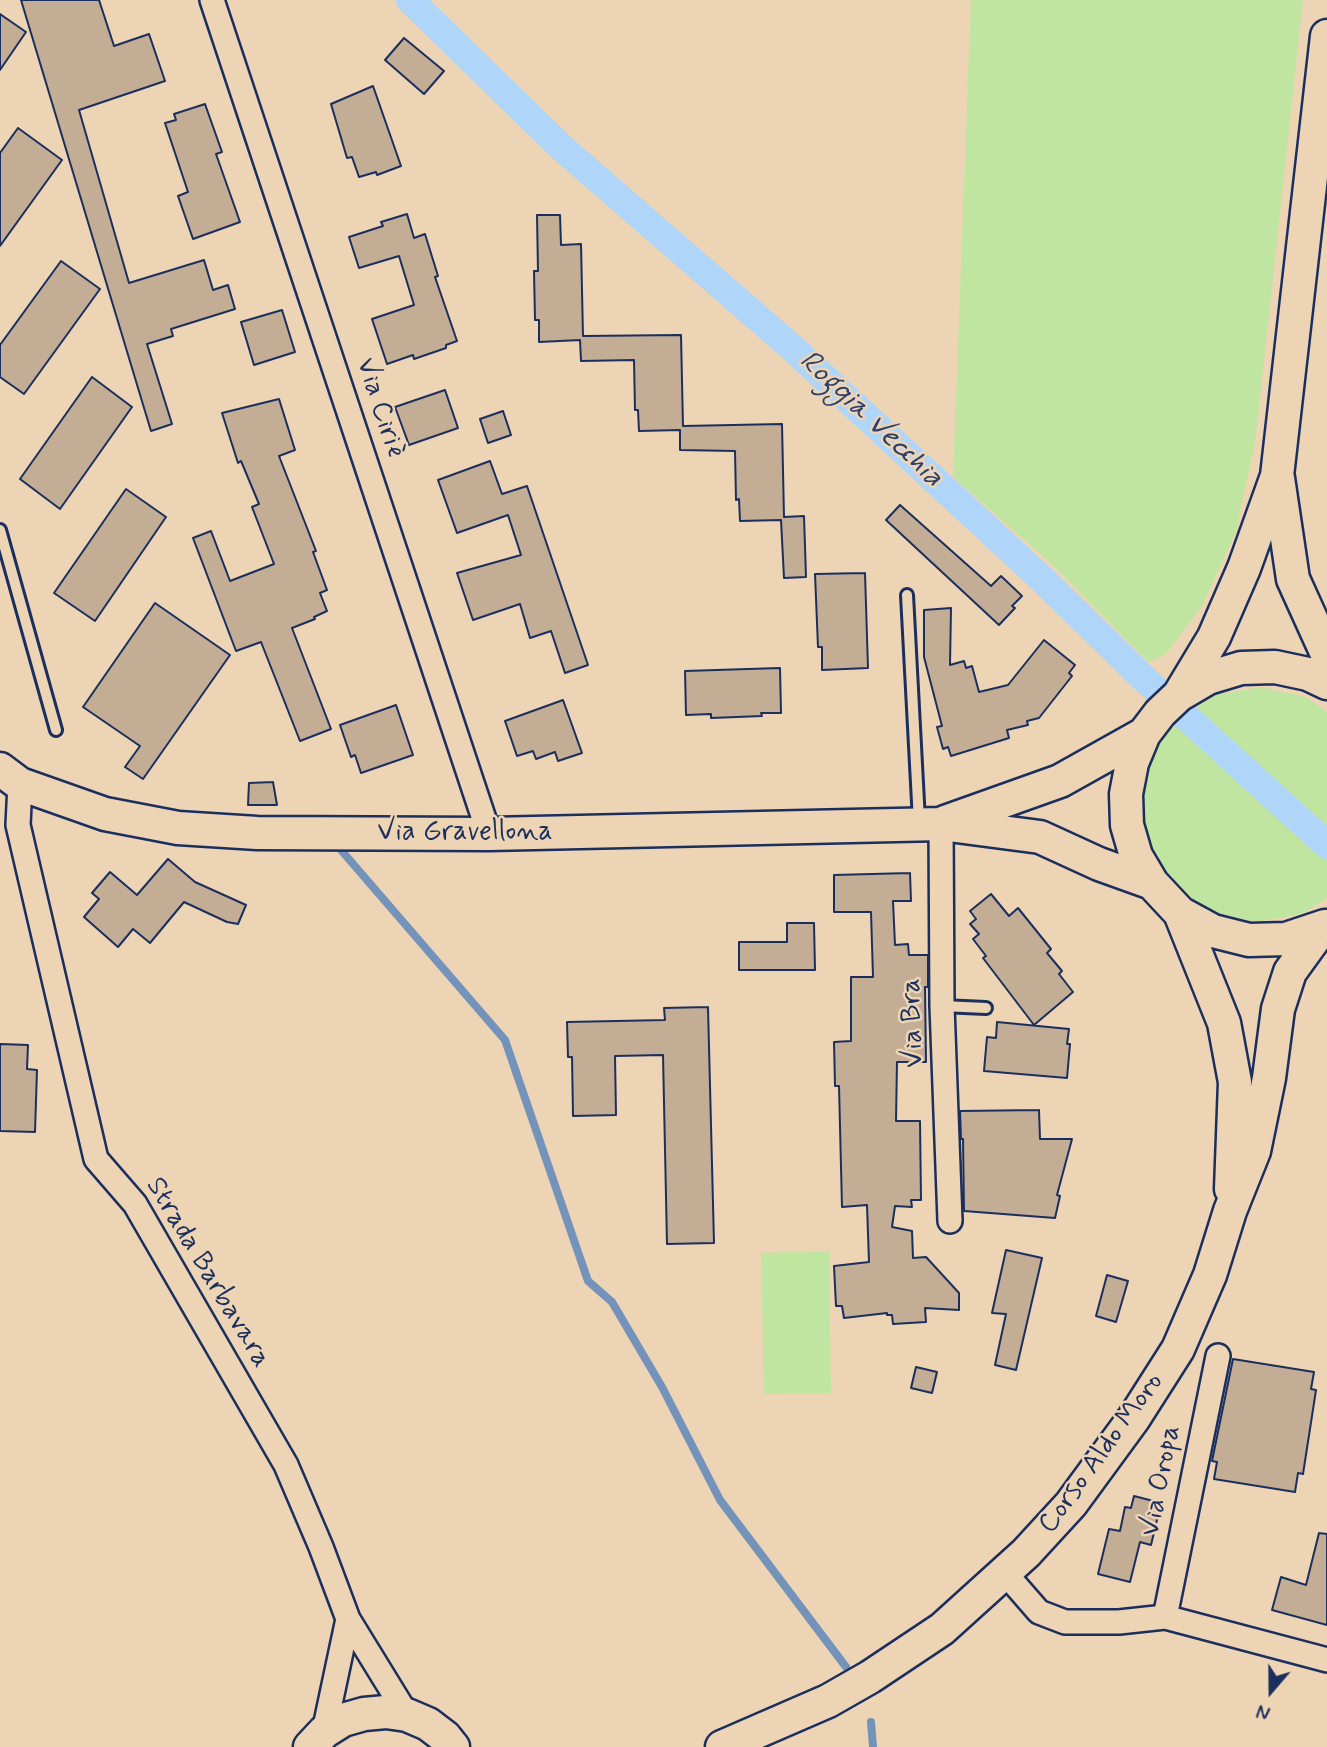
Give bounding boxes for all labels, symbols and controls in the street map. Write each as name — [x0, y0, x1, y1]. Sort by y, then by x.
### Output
water label: Roggia Vecchia — [790, 344, 950, 496]
street label: Via Ciriè — [347, 354, 411, 462]
street label: Via Gravellona — [377, 816, 553, 850]
street label: Via Bra — [896, 978, 932, 1068]
street label: Strada Barbavara — [137, 1172, 277, 1374]
street label: Corso Aldo Moro — [1032, 1367, 1172, 1541]
street label: Via Oropa — [1135, 1423, 1189, 1539]
north arrow — [1236, 1656, 1306, 1726]
text: N — [1253, 1697, 1274, 1725]

